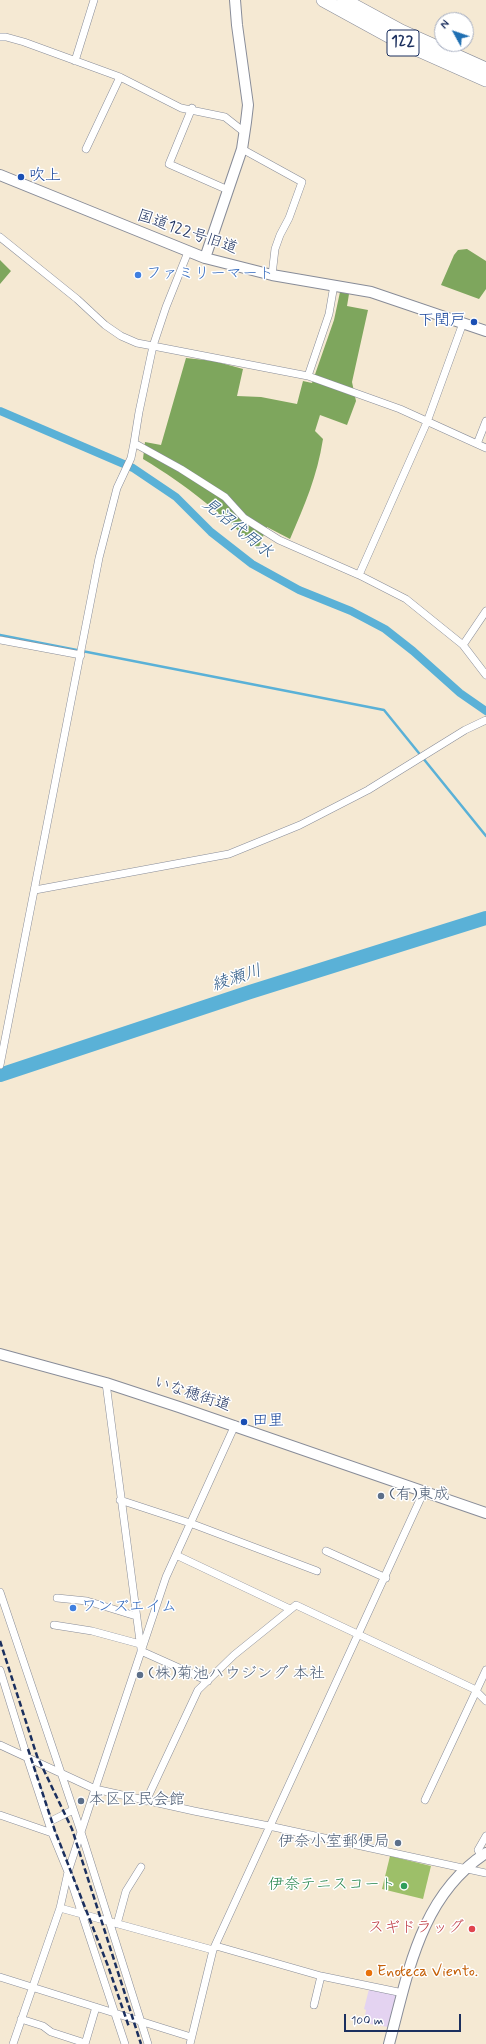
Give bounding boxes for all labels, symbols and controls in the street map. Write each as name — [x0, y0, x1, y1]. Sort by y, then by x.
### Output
north arrow — [434, 12, 474, 52]
text: N — [438, 18, 453, 32]
road number: 122 — [387, 30, 419, 56]
place label: 吹上 — [29, 167, 61, 187]
marker: 吹上 — [16, 172, 26, 182]
street label: 国道122号旧道 — [134, 207, 240, 259]
place label: ファミリーマート — [146, 265, 274, 285]
marker: ファミリーマート — [133, 270, 143, 280]
place label: 下閏戸 — [418, 312, 466, 332]
marker: 下閏戸 — [469, 317, 479, 327]
water label: 見沼代用水 — [198, 494, 276, 564]
water label: 綾瀬川 — [210, 961, 264, 997]
street label: いな穂街道 — [151, 1374, 233, 1416]
place label: 田里 — [252, 1412, 284, 1432]
marker: 田里 — [239, 1417, 249, 1427]
place label: (有)東成 — [389, 1486, 450, 1506]
marker: (有)東成 — [376, 1491, 386, 1501]
place label: ワンズエイム — [81, 1598, 177, 1618]
marker: ワンズエイム — [68, 1603, 78, 1613]
place label: (株)菊池ハウジング 本社 — [148, 1665, 325, 1685]
marker: (株)菊池ハウジング 本社 — [135, 1670, 145, 1680]
place label: 本区区民会館 — [89, 1791, 185, 1811]
marker: 本区区民会館 — [76, 1796, 86, 1806]
place label: 伊奈小室郵便局 — [278, 1833, 390, 1853]
marker: 伊奈小室郵便局 — [393, 1838, 403, 1848]
place label: 伊奈テニスコート — [268, 1876, 396, 1896]
marker: 伊奈テニスコート — [399, 1881, 409, 1891]
place label: スギドラッグ — [368, 1919, 464, 1939]
marker: スギドラッグ — [467, 1924, 477, 1934]
place label: Enoteca Viento. — [377, 1963, 478, 1983]
marker: Enoteca Viento. — [364, 1968, 374, 1978]
scale bar — [346, 2006, 463, 2032]
text: 100 m — [351, 2013, 383, 2029]

